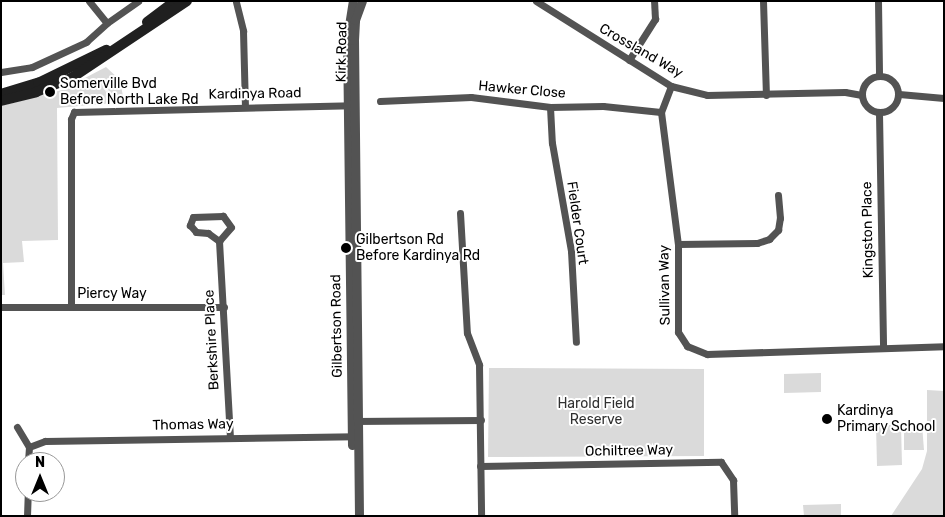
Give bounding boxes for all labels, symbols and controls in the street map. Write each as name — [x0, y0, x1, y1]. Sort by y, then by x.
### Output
street label: Crossland Way — [596, 20, 686, 82]
street label: Kirk Road — [333, 21, 351, 83]
place label: Somerville Bvd Before North Lake Rd — [60, 76, 199, 108]
street label: Hawker Close — [477, 78, 567, 102]
street label: Kardinya Road — [208, 85, 302, 103]
marker: Somerville Bvd Before North Lake Rd — [44, 86, 56, 98]
street label: Fielder Court — [563, 180, 591, 266]
street label: Kingston Place — [859, 181, 877, 279]
place label: Gilbertson Rd Before Kardinya Rd — [356, 232, 480, 264]
marker: Gilbertson Rd Before Kardinya Rd — [340, 242, 352, 254]
street label: Sullivan Way — [656, 245, 674, 325]
street label: Gilbertson Road — [328, 274, 346, 378]
street label: Piercy Way — [77, 286, 147, 302]
street label: Berkshire Place — [201, 289, 223, 391]
park label: Harold Field Reserve — [557, 396, 635, 428]
place label: Kardinya Primary School — [837, 403, 936, 436]
marker: Kardinya Primary School — [821, 413, 833, 425]
street label: Thomas Way — [152, 416, 234, 434]
street label: Ochiltree Way — [585, 442, 673, 460]
north arrow — [15, 452, 65, 502]
text: N — [35, 454, 45, 471]

